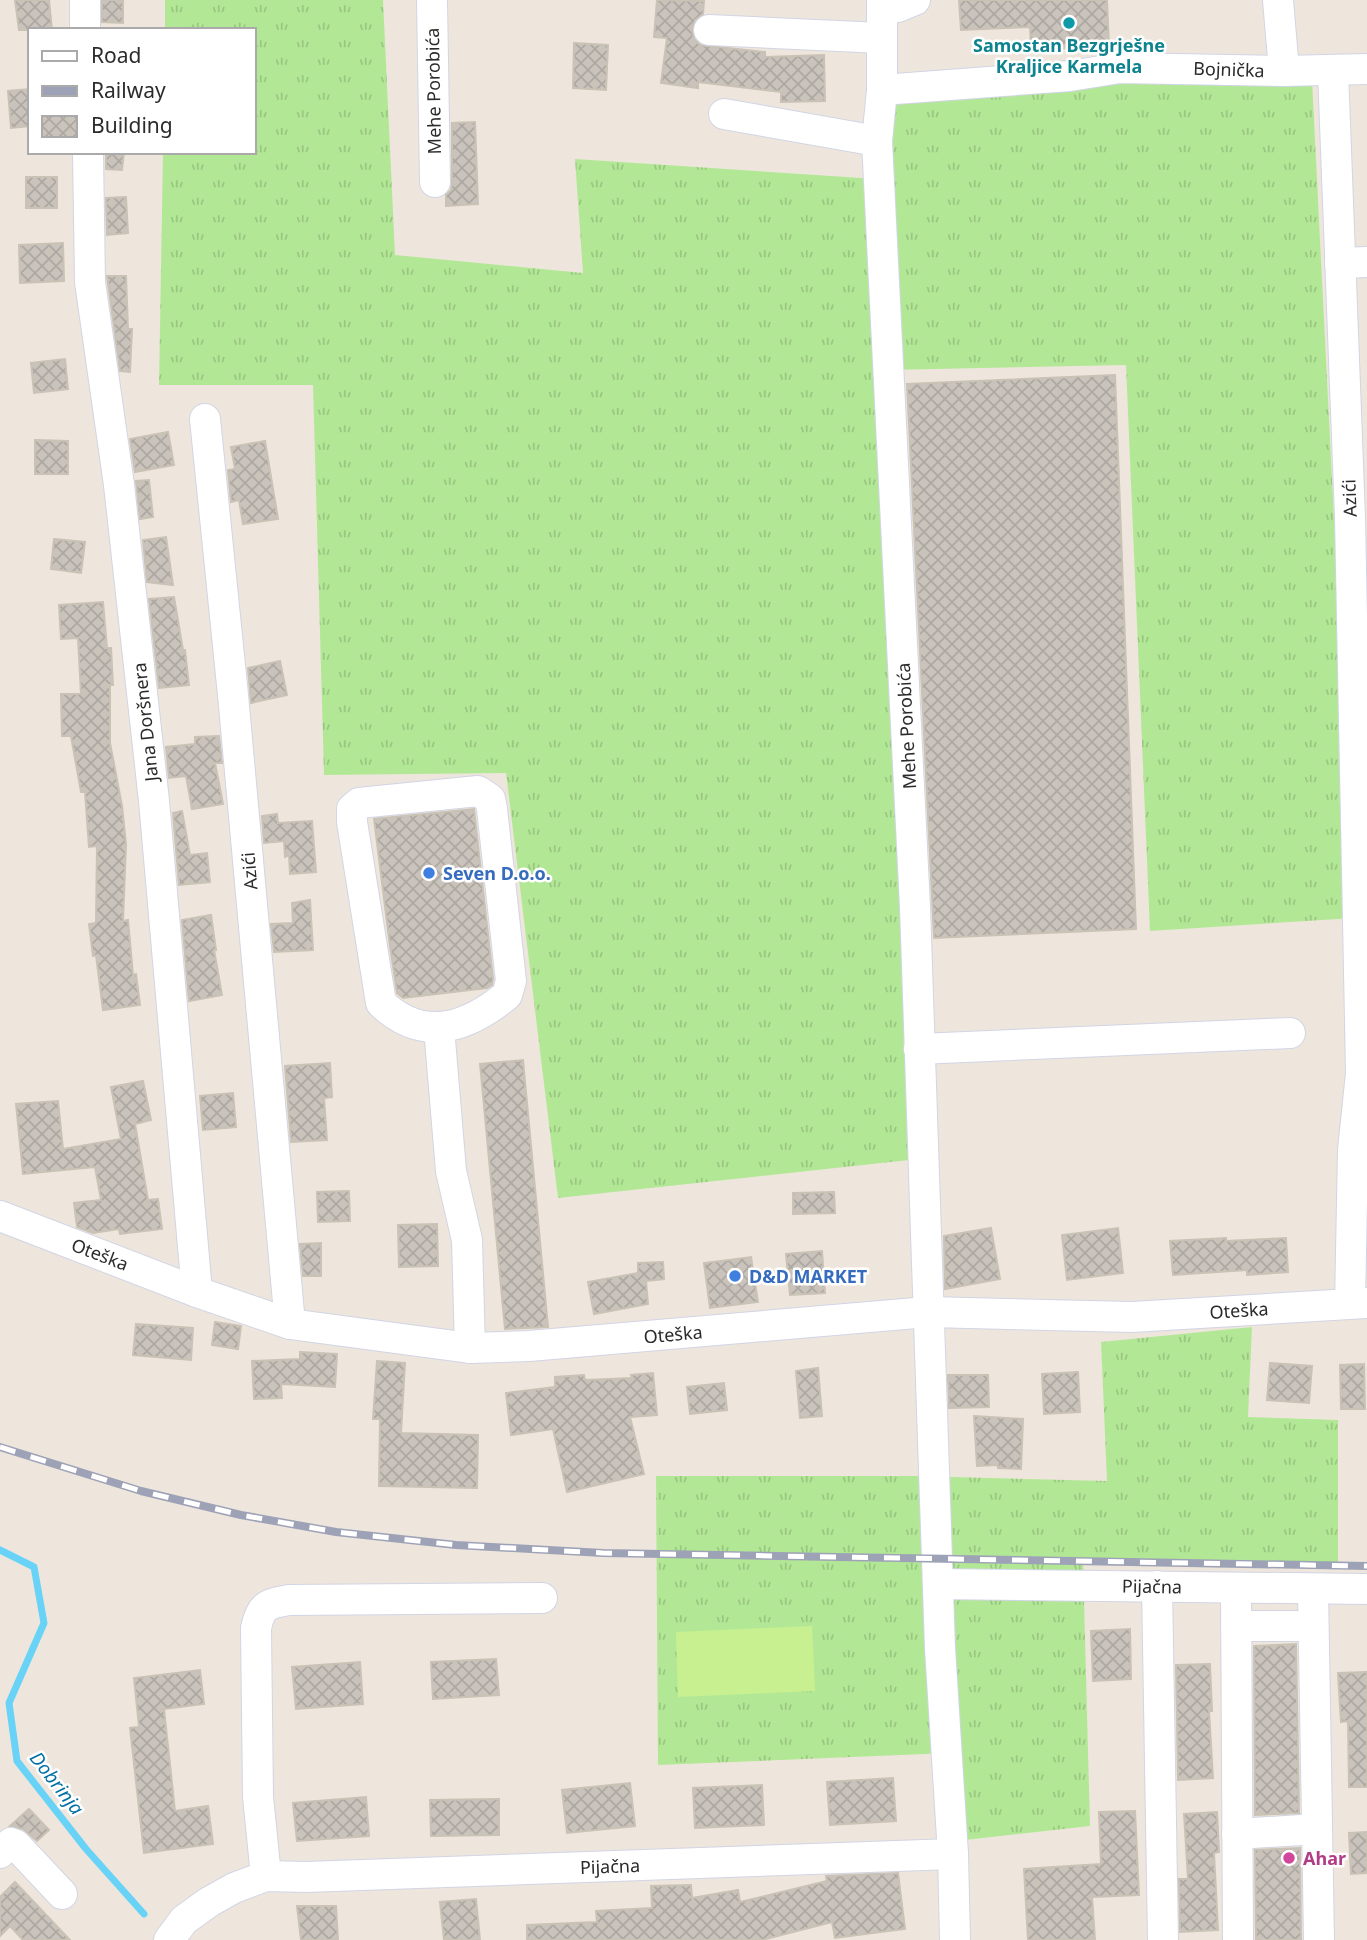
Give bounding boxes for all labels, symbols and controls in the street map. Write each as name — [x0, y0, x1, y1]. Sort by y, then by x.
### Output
marker: Samostan Bezgrješne Kraljice Karmela — [1061, 15, 1077, 31]
street label: Mehe Porobića — [420, 27, 446, 155]
legend — [28, 28, 256, 154]
place label: Samostan Bezgrješne Kraljice Karmela — [973, 33, 1165, 78]
text: Road — [91, 41, 141, 69]
street label: Bojnička — [1193, 56, 1265, 82]
text: Railway — [91, 76, 166, 104]
text: Building — [91, 111, 173, 139]
street label: Azići — [1336, 479, 1362, 517]
street label: Jana Doršnera — [127, 661, 163, 785]
street label: Mehe Porobića — [891, 662, 921, 790]
street label: Azići — [235, 851, 263, 891]
place label: Seven D.o.o. — [443, 861, 551, 885]
marker: Seven D.o.o. — [421, 865, 437, 881]
street label: Oteška — [68, 1232, 132, 1276]
place label: D&D MARKET — [749, 1264, 868, 1288]
marker: D&D MARKET — [727, 1268, 743, 1284]
street label: Oteška — [1209, 1296, 1269, 1324]
street label: Oteška — [643, 1319, 703, 1349]
street label: Pijačna — [1122, 1573, 1182, 1599]
water label: Dobrinja — [24, 1746, 90, 1820]
place label: Ahar — [1303, 1846, 1346, 1870]
marker: Ahar — [1281, 1850, 1297, 1866]
street label: Pijačna — [580, 1853, 640, 1879]

